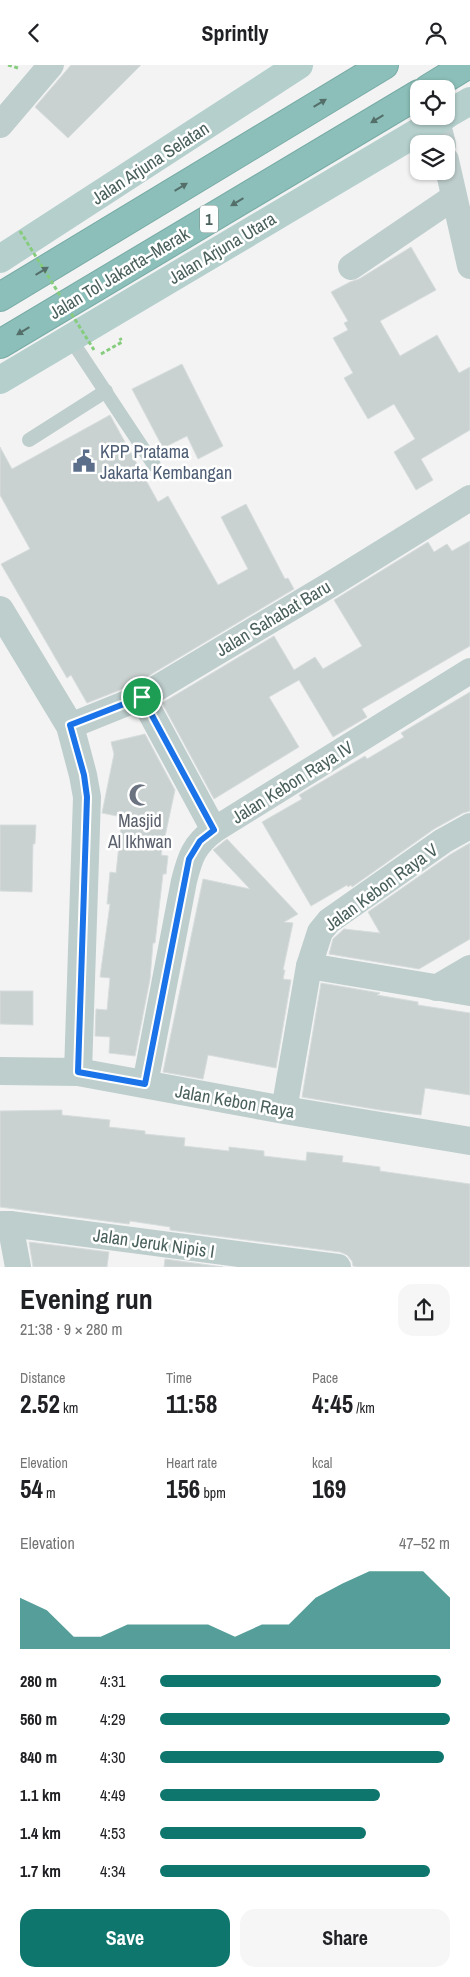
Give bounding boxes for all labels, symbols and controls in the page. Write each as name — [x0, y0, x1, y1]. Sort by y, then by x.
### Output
text: Sprintly — [201, 18, 269, 48]
icon: back — [20, 19, 48, 47]
icon: person — [422, 19, 450, 47]
map controls — [410, 80, 455, 180]
button: locate — [410, 80, 455, 125]
one-way arrow — [313, 99, 326, 108]
one-way arrow — [370, 115, 383, 124]
street label: Jalan Arjuna Selatan — [86, 116, 214, 210]
button: layers — [410, 135, 455, 180]
one-way arrow — [174, 183, 187, 192]
one-way arrow — [231, 198, 244, 207]
road number: 1 — [200, 205, 218, 233]
street label: Jalan Arjuna Utara — [164, 206, 280, 290]
street label: Jalan Tol Jakarta–Merak — [44, 221, 194, 325]
one-way arrow — [35, 267, 48, 276]
one-way arrow — [16, 326, 29, 335]
place label: KPP Pratama Jakarta Kembangan — [100, 439, 232, 485]
public building icon: KPP Pratama Jakarta Kembangan — [71, 448, 97, 474]
street label: Jalan Sahabat Baru — [211, 574, 335, 662]
pin — [121, 676, 163, 718]
icon: arrive — [128, 683, 156, 711]
street label: Jalan Kebon Raya IV — [227, 735, 358, 829]
mosque icon: Masjid Al Ikhwan — [127, 782, 153, 808]
place label: Masjid Al Ikhwan — [107, 808, 172, 854]
street label: Jalan Kebon Raya V — [319, 837, 443, 937]
street label: Jalan Kebon Raya — [173, 1078, 297, 1124]
street label: Jalan Jeruk Nipis I — [92, 1222, 216, 1264]
text: Evening run — [20, 1280, 153, 1318]
button: share — [398, 1284, 450, 1336]
text: 21:38 · 9 × 280 m — [20, 1318, 123, 1340]
text: Distance — [20, 1369, 65, 1387]
text: Time — [166, 1369, 192, 1387]
text: Pace — [312, 1369, 338, 1387]
text: 2.52 — [20, 1387, 60, 1421]
text: 11:58 — [166, 1387, 217, 1421]
text: 4:45 — [312, 1387, 353, 1421]
text: km — [60, 1399, 78, 1417]
text: /km — [353, 1399, 375, 1417]
text: Elevation — [20, 1454, 68, 1472]
text: Heart rate — [166, 1454, 217, 1472]
text: kcal — [312, 1454, 332, 1472]
text: 54 — [20, 1472, 43, 1506]
text: 156 — [166, 1472, 200, 1506]
text: 169 — [312, 1472, 346, 1506]
text: m — [43, 1484, 56, 1502]
text: bpm — [200, 1484, 226, 1502]
text: Elevation — [20, 1532, 75, 1554]
text: 47–52 m — [399, 1532, 450, 1554]
text: 280 m — [20, 1670, 57, 1692]
text: 4:31 — [100, 1670, 126, 1692]
text: 560 m — [20, 1708, 57, 1730]
text: 4:29 — [100, 1708, 126, 1730]
text: 840 m — [20, 1746, 57, 1768]
text: 4:30 — [100, 1746, 126, 1768]
text: 1.1 km — [20, 1784, 61, 1806]
text: 4:49 — [100, 1784, 126, 1806]
text: 1.4 km — [20, 1822, 61, 1844]
text: 4:53 — [100, 1822, 126, 1844]
text: 1.7 km — [20, 1860, 61, 1882]
text: 4:34 — [100, 1860, 126, 1882]
button: Save — [20, 1909, 230, 1967]
button: Share — [240, 1909, 450, 1967]

